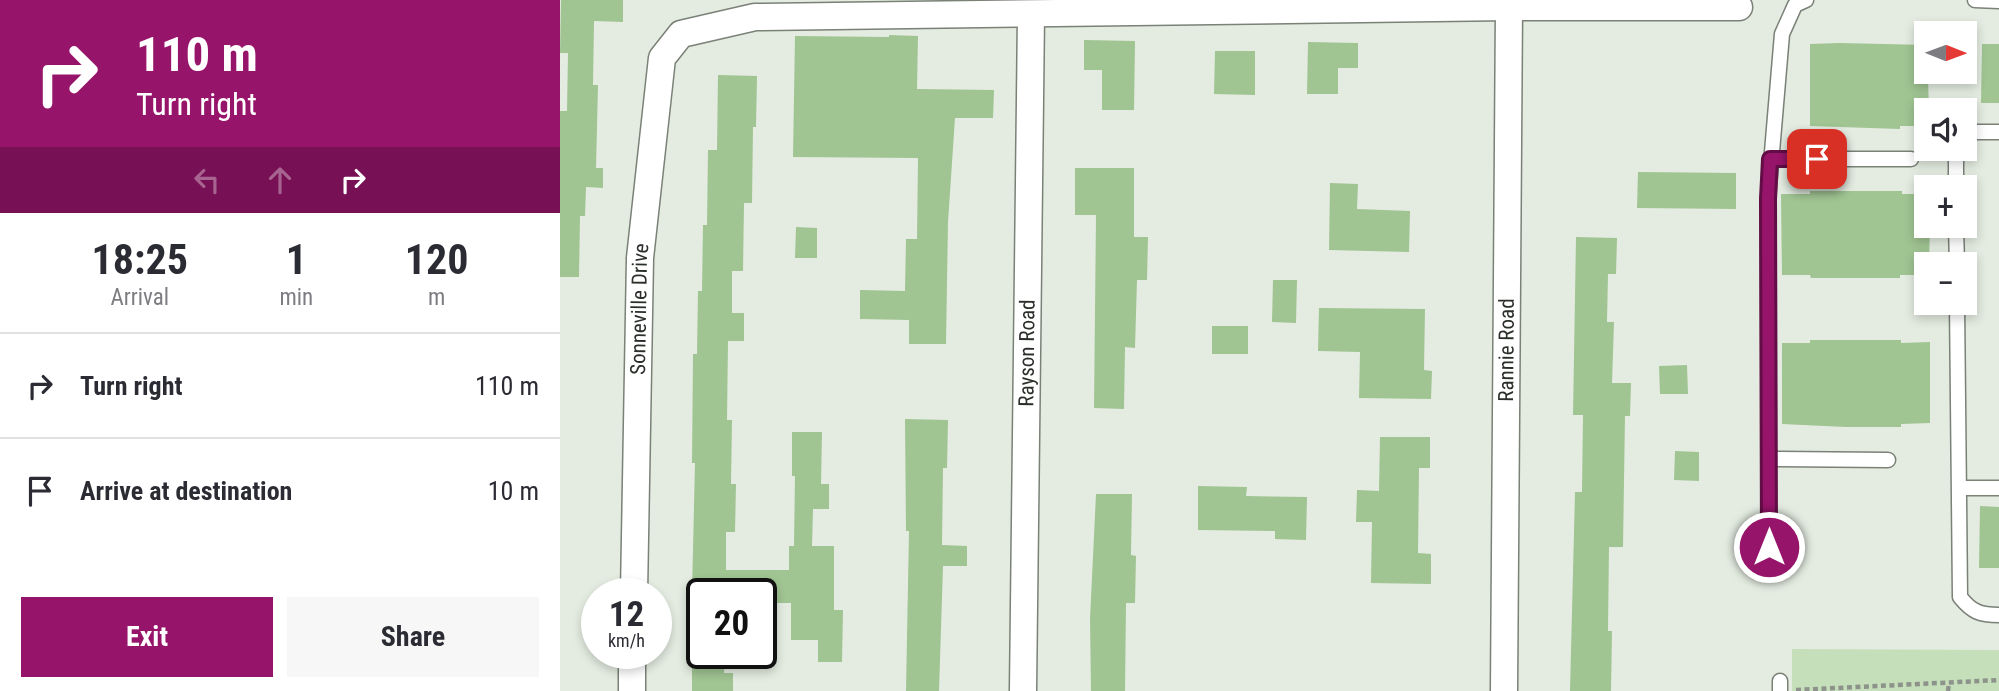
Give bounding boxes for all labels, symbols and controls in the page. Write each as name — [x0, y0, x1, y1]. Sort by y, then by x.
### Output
north arrow — [1914, 21, 1978, 84]
map controls — [1914, 21, 1977, 315]
text: 110 m — [136, 26, 258, 83]
icon: right — [21, 28, 112, 119]
text: Turn right — [136, 85, 257, 123]
button: sound — [1914, 98, 1977, 161]
pin — [1787, 129, 1847, 189]
icon: arrive — [1798, 140, 1836, 178]
icon: left — [188, 161, 226, 199]
icon: ahead — [261, 161, 299, 199]
icon: right — [334, 161, 372, 199]
button: + — [1914, 175, 1977, 238]
text: 18:25 — [92, 235, 188, 284]
text: 1 — [286, 235, 307, 284]
text: 120 — [405, 235, 468, 284]
street label: Sonneville Drive — [626, 242, 654, 375]
button: − — [1914, 252, 1977, 315]
text: Arrival — [110, 284, 169, 311]
text: min — [279, 284, 313, 311]
text: m — [428, 284, 445, 311]
street label: Rannie Road — [1494, 298, 1519, 402]
street label: Rayson Road — [1014, 299, 1040, 407]
icon: right — [21, 367, 59, 405]
text: Turn right — [80, 371, 182, 401]
text: 110 m — [475, 371, 539, 401]
icon: arrive — [21, 472, 59, 510]
text: Arrive at destination — [80, 476, 292, 506]
text: 10 m — [488, 476, 539, 506]
position arrow — [1732, 510, 1806, 584]
speed limit sign: 20 — [686, 578, 777, 669]
text: 12 — [609, 594, 644, 635]
button: Exit — [21, 597, 273, 677]
button: Share — [287, 597, 539, 677]
text: km/h — [608, 630, 645, 651]

